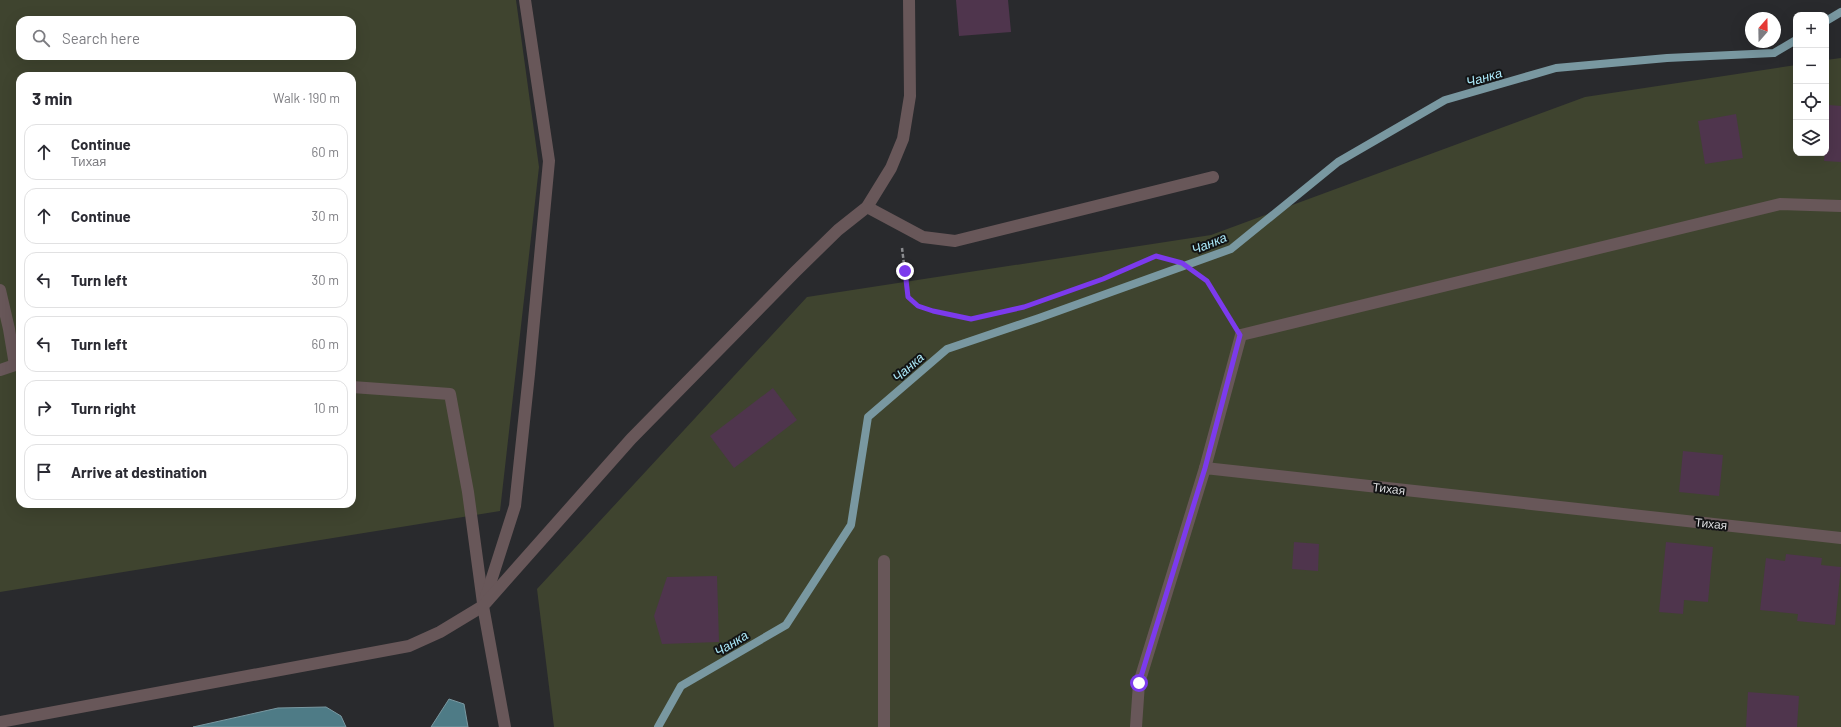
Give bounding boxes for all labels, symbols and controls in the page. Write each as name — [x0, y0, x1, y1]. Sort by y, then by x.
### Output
north arrow — [1745, 12, 1781, 48]
map controls — [1793, 12, 1829, 156]
button: + — [1793, 12, 1829, 48]
search box — [16, 16, 356, 60]
icon: search — [30, 27, 52, 49]
text: Search here — [62, 29, 140, 47]
button: − — [1793, 48, 1829, 84]
water label: Чанка — [1464, 64, 1504, 90]
button: locate — [1793, 84, 1829, 120]
text: 3 min — [32, 88, 72, 108]
text: Walk · 190 m — [273, 90, 340, 106]
button: layers — [1793, 120, 1829, 156]
text: Continue — [71, 135, 131, 153]
icon: ahead — [33, 141, 55, 163]
text: 60 m — [312, 144, 339, 160]
text: Тихая — [71, 153, 106, 169]
icon: ahead — [33, 205, 55, 227]
text: Continue — [71, 207, 131, 225]
text: 30 m — [312, 208, 339, 224]
water label: Чанка — [1189, 229, 1229, 257]
route end — [896, 262, 914, 280]
icon: left — [33, 269, 55, 291]
text: Turn left — [71, 271, 127, 289]
text: 30 m — [312, 272, 339, 288]
icon: left — [33, 333, 55, 355]
text: Turn left — [71, 335, 127, 353]
text: 60 m — [312, 336, 339, 352]
water label: Чанка — [889, 349, 927, 385]
icon: right — [33, 397, 55, 419]
text: Turn right — [71, 399, 136, 417]
text: 10 m — [314, 400, 339, 416]
icon: arrive — [33, 461, 55, 483]
text: Arrive at destination — [71, 463, 207, 481]
street label: Тихая — [1372, 479, 1406, 497]
street label: Тихая — [1694, 514, 1728, 532]
water label: Чанка — [711, 627, 751, 659]
route start — [1130, 674, 1148, 692]

